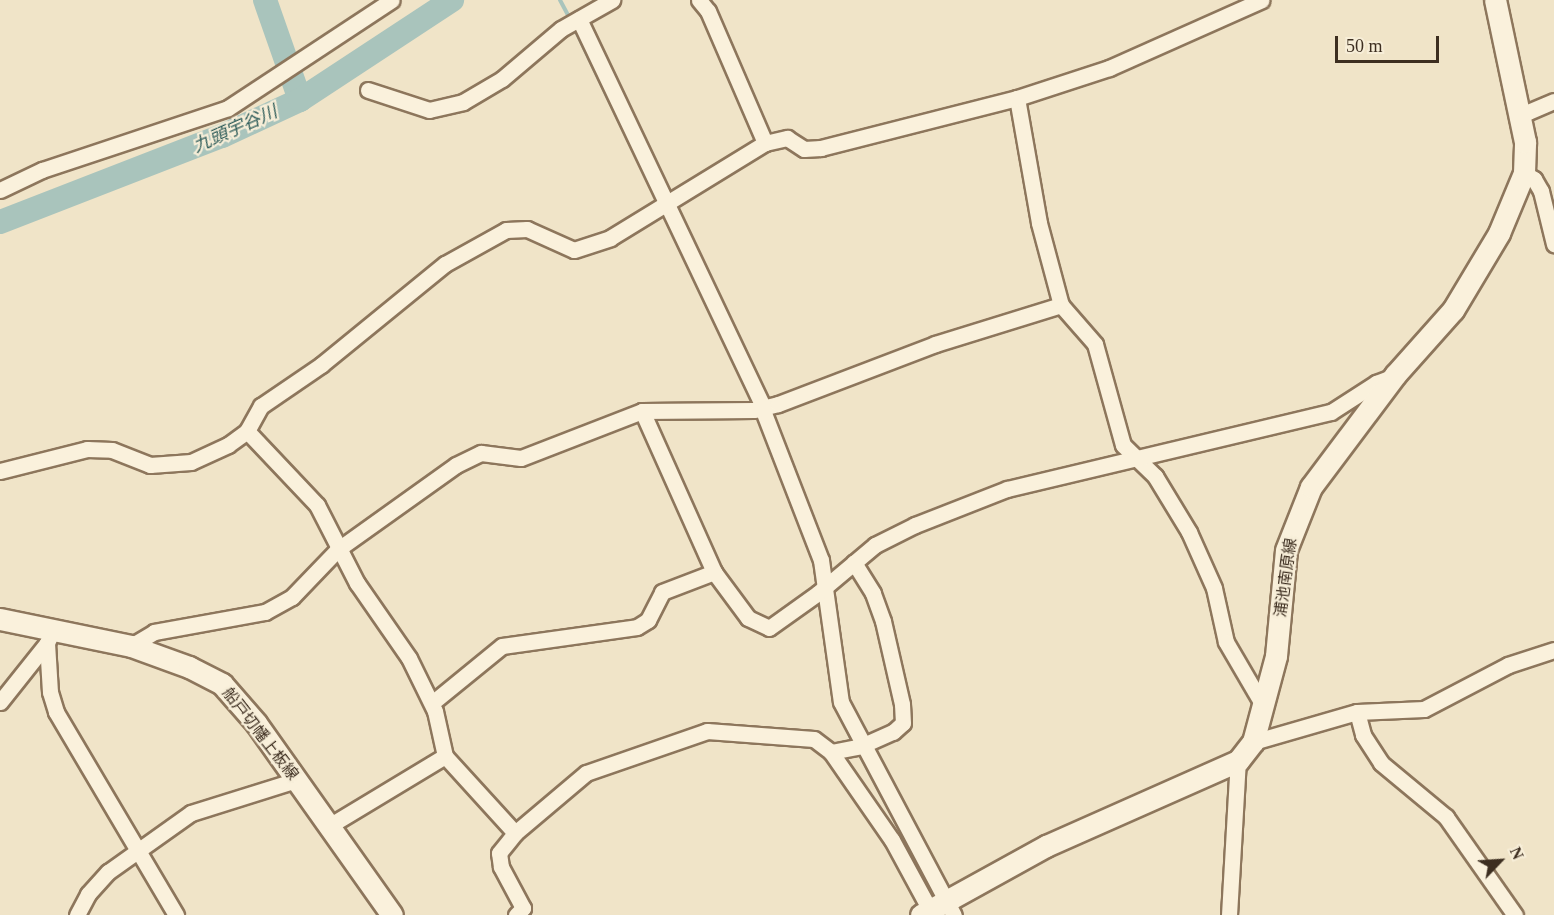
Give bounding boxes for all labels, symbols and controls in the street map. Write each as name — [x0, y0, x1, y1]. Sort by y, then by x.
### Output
scale bar — [1338, 24, 1442, 62]
text: 50 m — [1346, 36, 1383, 56]
water label: 九頭宇谷川 — [189, 101, 281, 157]
street label: 浦池南原線 — [1271, 537, 1301, 619]
street label: 船戸切幡上板線 — [218, 684, 302, 784]
north arrow — [1470, 831, 1530, 891]
text: N — [1507, 844, 1527, 862]

